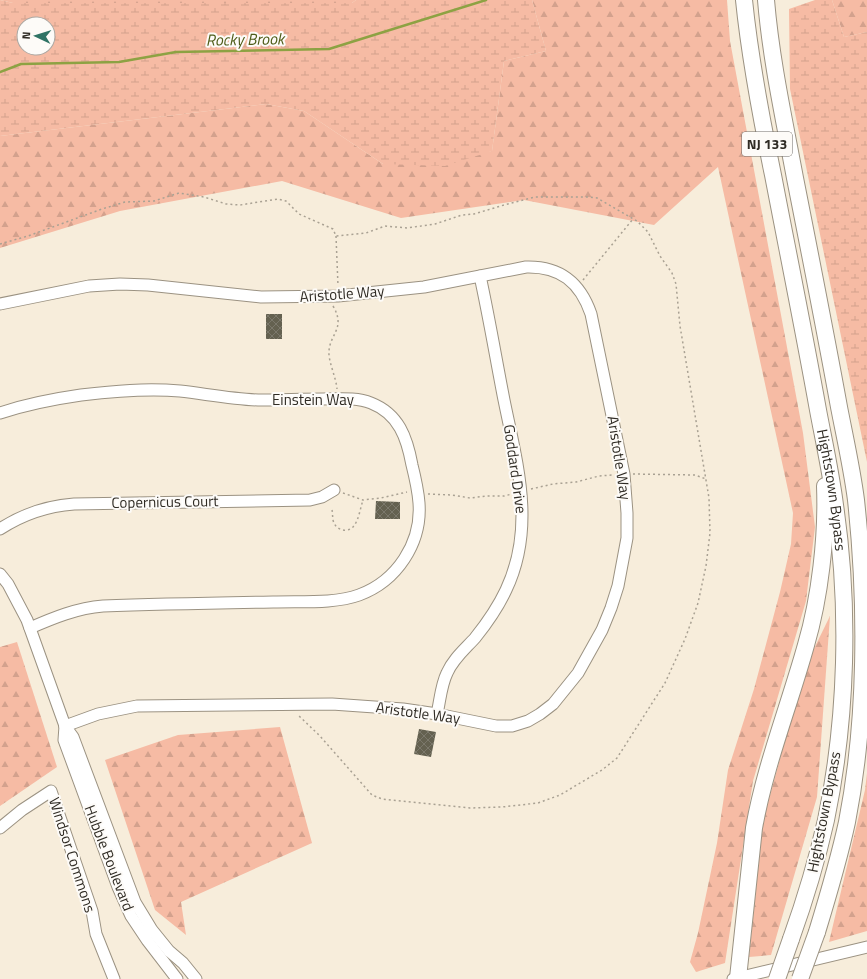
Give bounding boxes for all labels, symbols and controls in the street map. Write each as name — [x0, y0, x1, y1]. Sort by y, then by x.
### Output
north arrow — [16, 16, 56, 56]
water label: Rocky Brook — [206, 26, 286, 52]
text: N — [18, 31, 34, 40]
road number: NJ 133 — [742, 132, 792, 156]
street label: Aristotle Way — [299, 279, 385, 308]
street label: Einstein Way — [272, 388, 354, 411]
street label: Aristotle Way — [601, 414, 637, 502]
street label: Goddard Drive — [498, 423, 533, 515]
street label: Hightstown Bypass — [811, 427, 852, 552]
street label: Copernicus Court — [111, 489, 219, 514]
street label: Aristotle Way — [374, 695, 462, 730]
street label: Hightstown Bypass — [800, 749, 847, 874]
street label: Windsor Commons — [43, 794, 102, 915]
street label: Hubble Boulevard — [79, 802, 140, 914]

